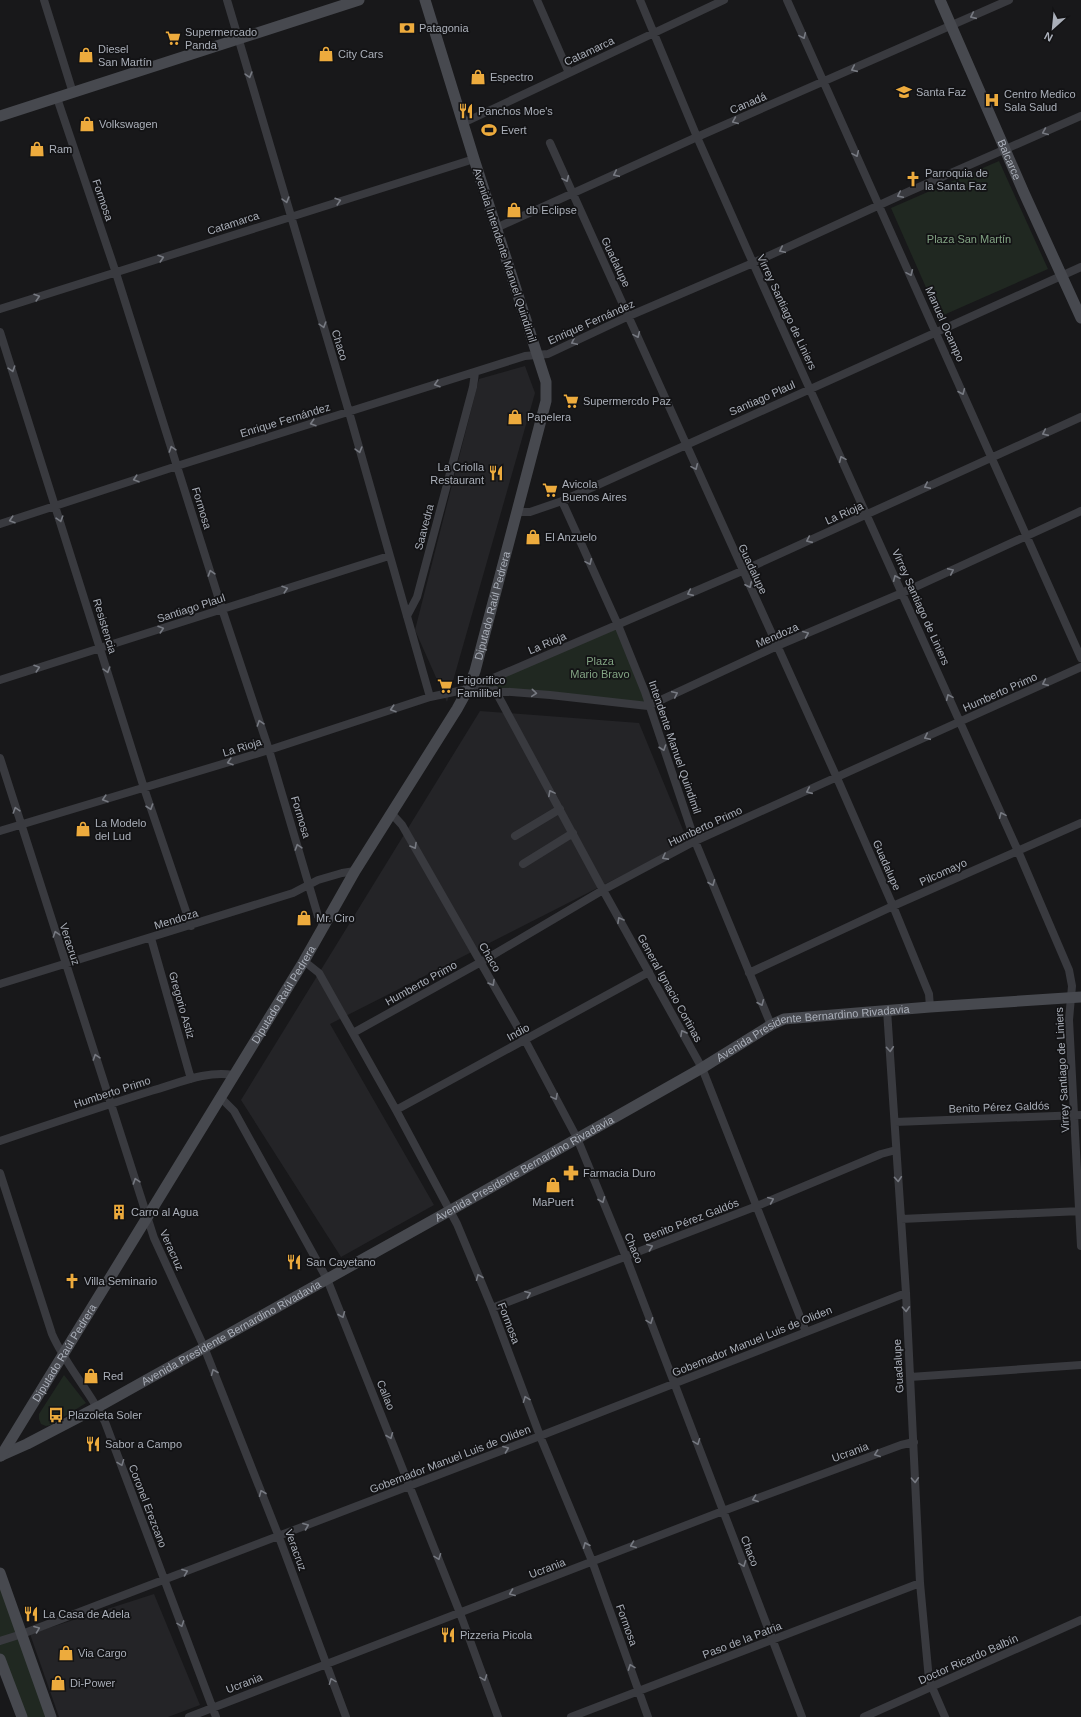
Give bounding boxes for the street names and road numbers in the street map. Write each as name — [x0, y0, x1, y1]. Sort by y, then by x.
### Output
street label: Catamarca — [562, 34, 617, 68]
street label: Canadá — [728, 90, 769, 116]
street label: Balcarce — [995, 138, 1023, 182]
street label: Avenida Intendente Manuel Quindimil — [471, 166, 539, 344]
street label: Formosa — [90, 178, 116, 223]
street label: Catamarca — [206, 209, 261, 237]
street label: Guadalupe — [599, 235, 633, 289]
street label: Virrey Santiago de Liniers — [755, 252, 819, 372]
street label: Manuel Ocampo — [923, 285, 967, 363]
street label: Enrique Fernández — [546, 297, 636, 347]
street label: Chaco — [330, 328, 350, 362]
street label: Santiago Plaul — [727, 378, 797, 418]
street label: Enrique Fernández — [239, 401, 331, 439]
street label: Formosa — [190, 485, 214, 531]
street label: La Rioja — [823, 499, 866, 527]
street label: Saavedra — [412, 502, 436, 551]
street label: Guadalupe — [736, 542, 770, 596]
street label: Virrey Santiago de Liniers — [890, 547, 952, 667]
street label: Diputado Raúl Pedrera — [472, 549, 512, 661]
street label: Santiago Plaul — [155, 591, 227, 625]
street label: Resistencia — [91, 597, 119, 656]
street label: Mendoza — [754, 620, 801, 650]
street label: La Rioja — [526, 629, 569, 656]
street label: Humberto Primo — [961, 670, 1039, 714]
street label: Intendente Manuel Quindimil — [647, 679, 703, 815]
street label: La Rioja — [221, 735, 264, 759]
street label: Formosa — [289, 794, 313, 840]
street label: Humberto Primo — [666, 804, 744, 848]
street label: Guadalupe — [871, 838, 903, 892]
street label: Pilcomayo — [917, 856, 969, 888]
street label: Mendoza — [153, 906, 200, 931]
street label: Veracruz — [58, 921, 82, 967]
street label: General Ignacio Cortinas — [635, 932, 705, 1045]
street label: Chaco — [477, 940, 503, 974]
street label: Diputado Raúl Pedrera — [249, 943, 318, 1046]
street label: Humberto Primo — [383, 958, 459, 1008]
street label: Gregorio Astiz — [167, 970, 197, 1040]
street label: Avenida Presidente Bernardino Rivadavia — [714, 1003, 911, 1064]
street label: Virrey Santiago de Liniers — [1053, 1006, 1071, 1133]
street label: Indio — [505, 1021, 531, 1043]
street label: Humberto Primo — [72, 1074, 152, 1110]
street label: Benito Pérez Galdós — [948, 1099, 1050, 1115]
street label: Avenida Presidente Bernardino Rivadavia — [433, 1113, 617, 1224]
street label: Benito Pérez Galdós — [642, 1196, 741, 1244]
street label: Veracruz — [158, 1228, 186, 1272]
street label: Chaco — [622, 1231, 646, 1265]
street label: Avenida Presidente Bernardino Rivadavia — [139, 1277, 324, 1388]
street label: Diputado Raúl Pedrera — [30, 1301, 99, 1404]
street label: Formosa — [496, 1301, 523, 1346]
street label: Gobernador Manuel Luis de Oliden — [670, 1303, 834, 1379]
street label: Guadalupe — [891, 1339, 905, 1393]
street label: Callao — [375, 1378, 397, 1412]
street label: Gobernador Manuel Luis de Oliden — [368, 1423, 532, 1495]
street label: Ucrania — [830, 1440, 871, 1464]
street label: Coronel Erezcano — [127, 1463, 169, 1549]
street label: Veracruz — [283, 1528, 309, 1572]
street label: Chaco — [739, 1534, 761, 1568]
street label: Ucrania — [527, 1555, 568, 1580]
street label: Formosa — [614, 1603, 640, 1648]
street label: Paso de la Patria — [701, 1619, 784, 1661]
street label: Doctor Ricardo Balbín — [916, 1632, 1020, 1686]
street label: Ucrania — [224, 1670, 265, 1695]

